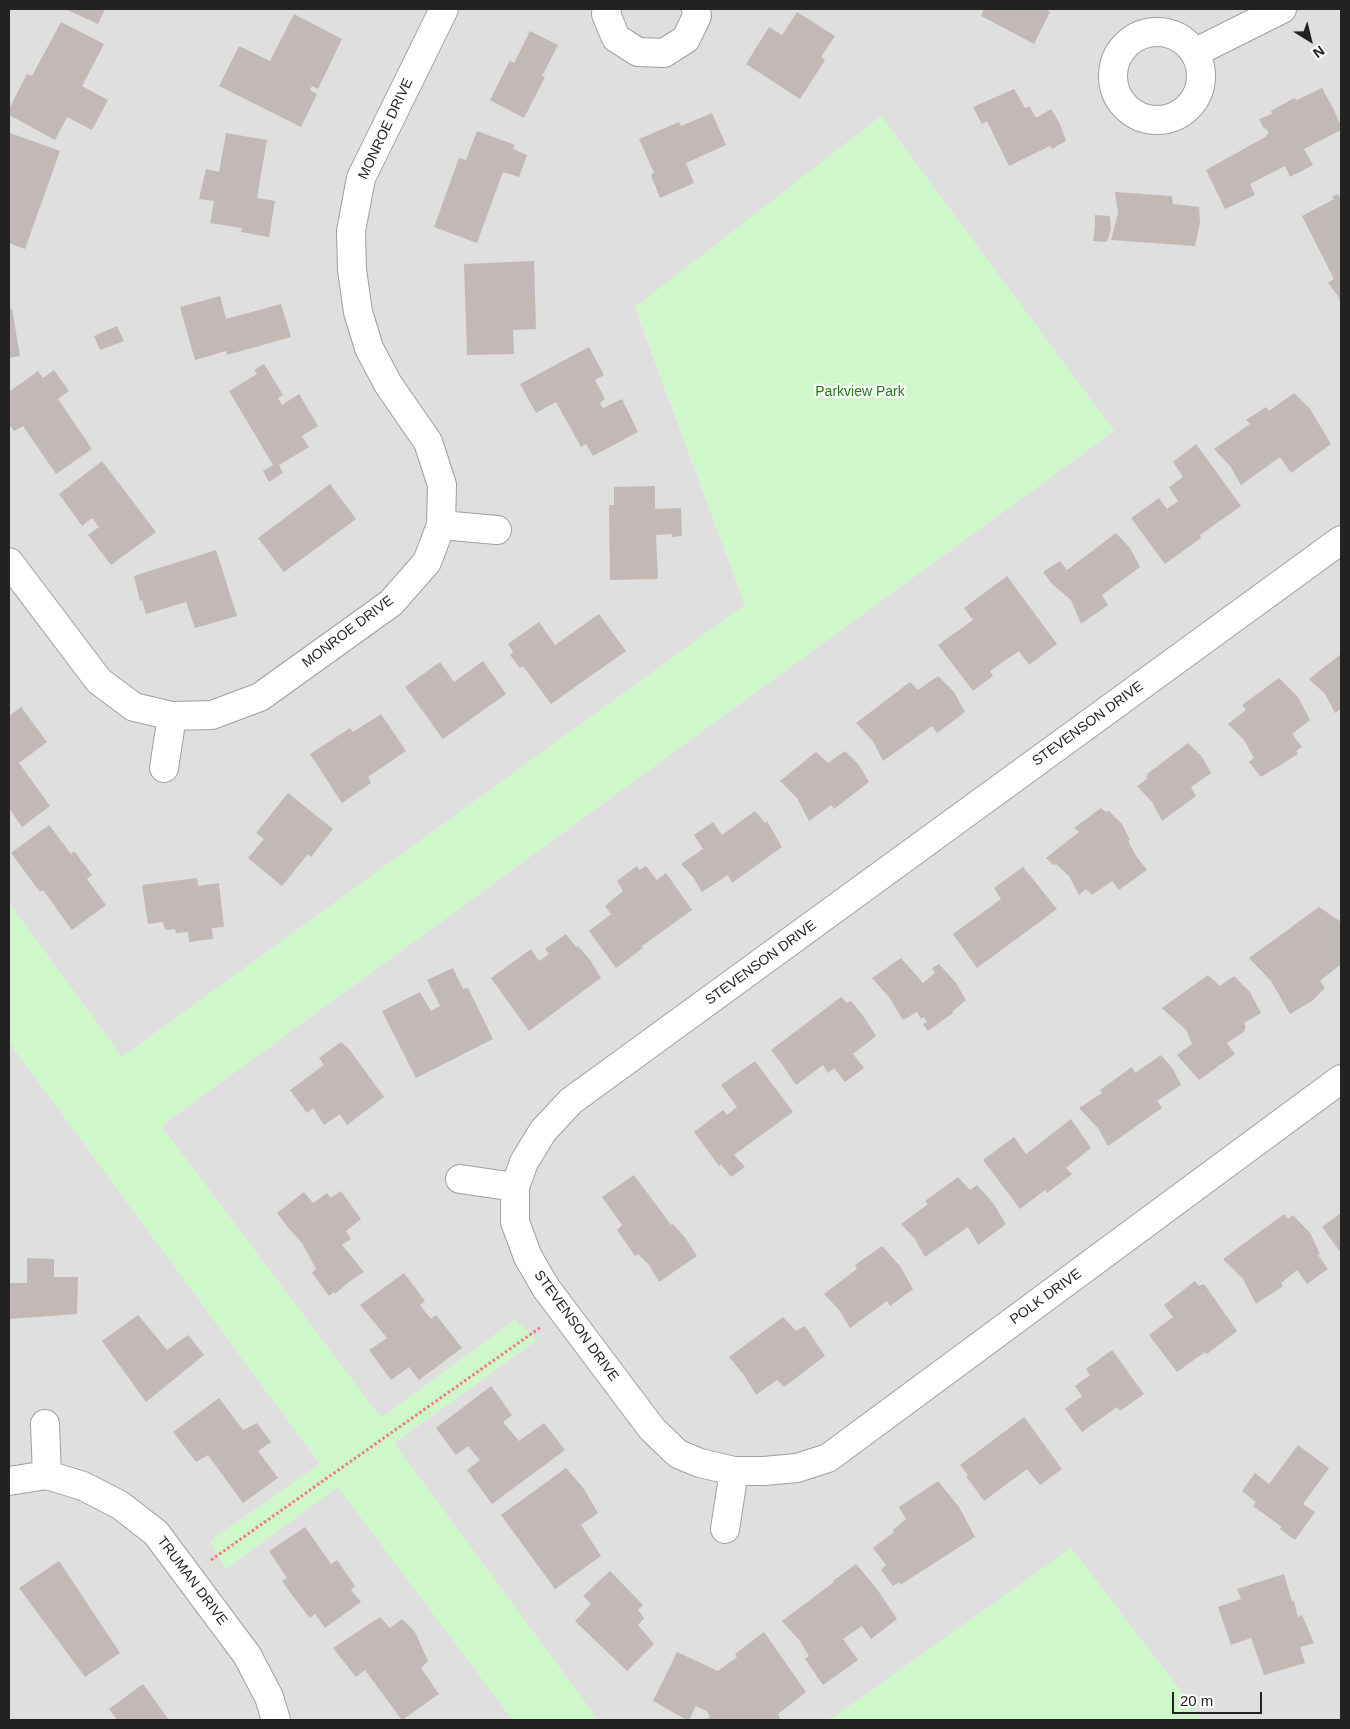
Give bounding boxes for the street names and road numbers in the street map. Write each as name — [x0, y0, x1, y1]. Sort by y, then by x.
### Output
street label: MONROE DRIVE — [355, 76, 417, 182]
street label: MONROE DRIVE — [299, 592, 397, 672]
street label: STEVENSON DRIVE — [1029, 678, 1147, 770]
street label: STEVENSON DRIVE — [702, 917, 820, 1009]
street label: POLK DRIVE — [1007, 1266, 1085, 1328]
street label: STEVENSON DRIVE — [530, 1267, 622, 1385]
street label: TRUMAN DRIVE — [153, 1533, 231, 1629]

